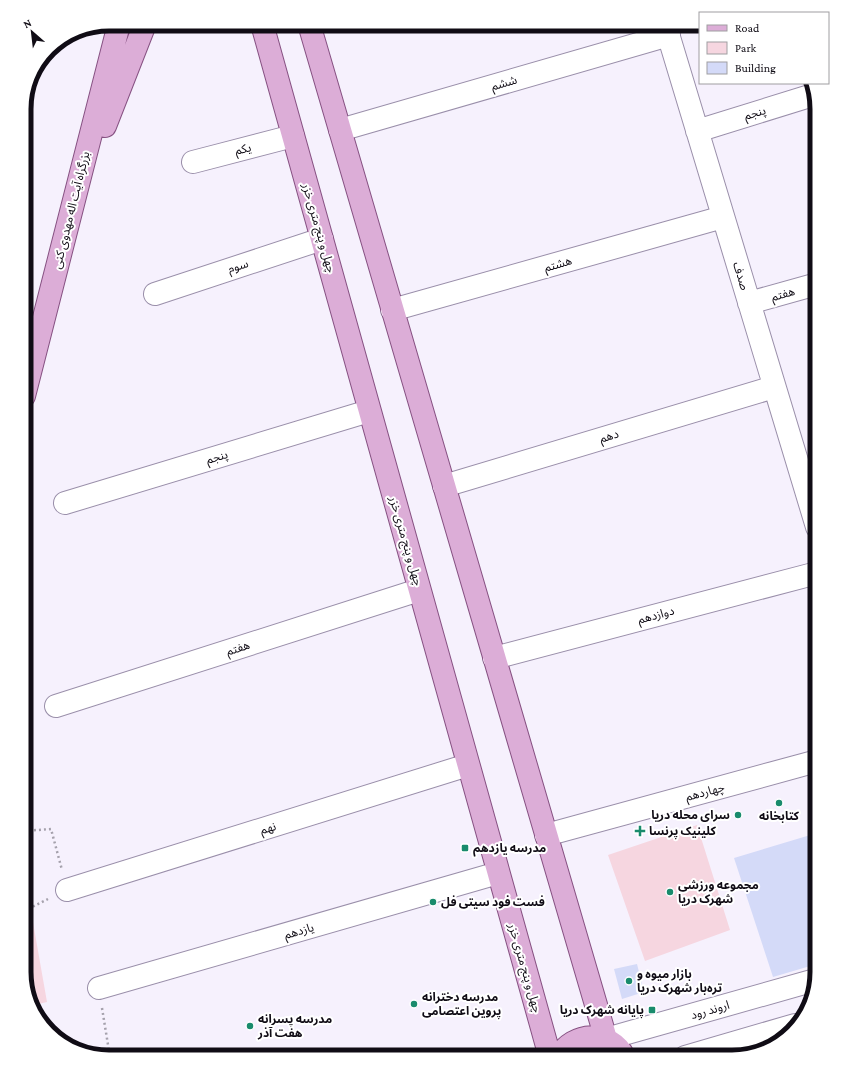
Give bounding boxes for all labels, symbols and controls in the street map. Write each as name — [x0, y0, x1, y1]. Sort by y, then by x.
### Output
north arrow — [12, 12, 52, 52]
legend — [699, 12, 829, 84]
text: N — [21, 16, 34, 30]
text: Road — [735, 21, 760, 35]
text: Park — [735, 41, 757, 55]
text: Building — [735, 61, 776, 75]
street label: ششم — [489, 73, 519, 95]
street label: پنجم — [742, 103, 768, 125]
street label: یکم — [233, 140, 253, 160]
street label: بزرگراه آیت اله مهدوی کنی — [50, 150, 92, 270]
street label: چهل و پنج متری خزر — [297, 181, 338, 275]
street label: هشتم — [542, 253, 574, 277]
street label: سوم — [226, 256, 251, 278]
street label: صدف — [730, 260, 752, 292]
street label: هفتم — [770, 284, 797, 306]
street label: دهم — [598, 426, 621, 447]
street label: پنجم — [204, 447, 230, 469]
street label: چهل و پنج متری خزر — [384, 494, 425, 588]
street label: دوازدهم — [636, 603, 677, 629]
street label: هفتم — [224, 638, 252, 660]
street label: چهاردهم — [684, 780, 727, 806]
marker: کتابخانه — [774, 798, 784, 808]
place label: سرای محله دریا — [651, 808, 730, 822]
place label: کتابخانه — [759, 809, 800, 823]
marker: سرای محله دریا — [733, 810, 743, 820]
street label: نهم — [258, 819, 278, 839]
place label: کلینیک پرنسا — [649, 824, 716, 840]
marker: کلینیک پرنسا — [634, 825, 646, 837]
place label: مدرسه یازدهم — [473, 841, 546, 857]
marker: مدرسه یازدهم — [460, 843, 470, 853]
place label: مجموعه ورزشی شهرک دریا — [678, 878, 759, 906]
marker: مجموعه ورزشی شهرک دریا — [665, 887, 675, 897]
place label: فست فود سیتی فل — [441, 895, 545, 909]
marker: فست فود سیتی فل — [428, 897, 438, 907]
street label: یازدهم — [282, 920, 316, 944]
street label: چهل و پنج متری خزر — [503, 921, 544, 1015]
place label: بازار میوه و تره‌بار شهرک دریا — [637, 967, 723, 995]
marker: بازار میوه و تره‌بار شهرک دریا — [624, 976, 634, 986]
place label: مدرسه دخترانه پروین اعتصامی — [422, 990, 501, 1020]
street label: اروند رود — [689, 998, 731, 1022]
marker: مدرسه دخترانه پروین اعتصامی — [409, 999, 419, 1009]
place label: پایانه شهرک دریا — [560, 1003, 644, 1019]
marker: پایانه شهرک دریا — [647, 1005, 657, 1015]
place label: مدرسه پسرانه هفت آذر — [257, 1012, 332, 1040]
marker: مدرسه پسرانه هفت آذر — [245, 1021, 255, 1031]

